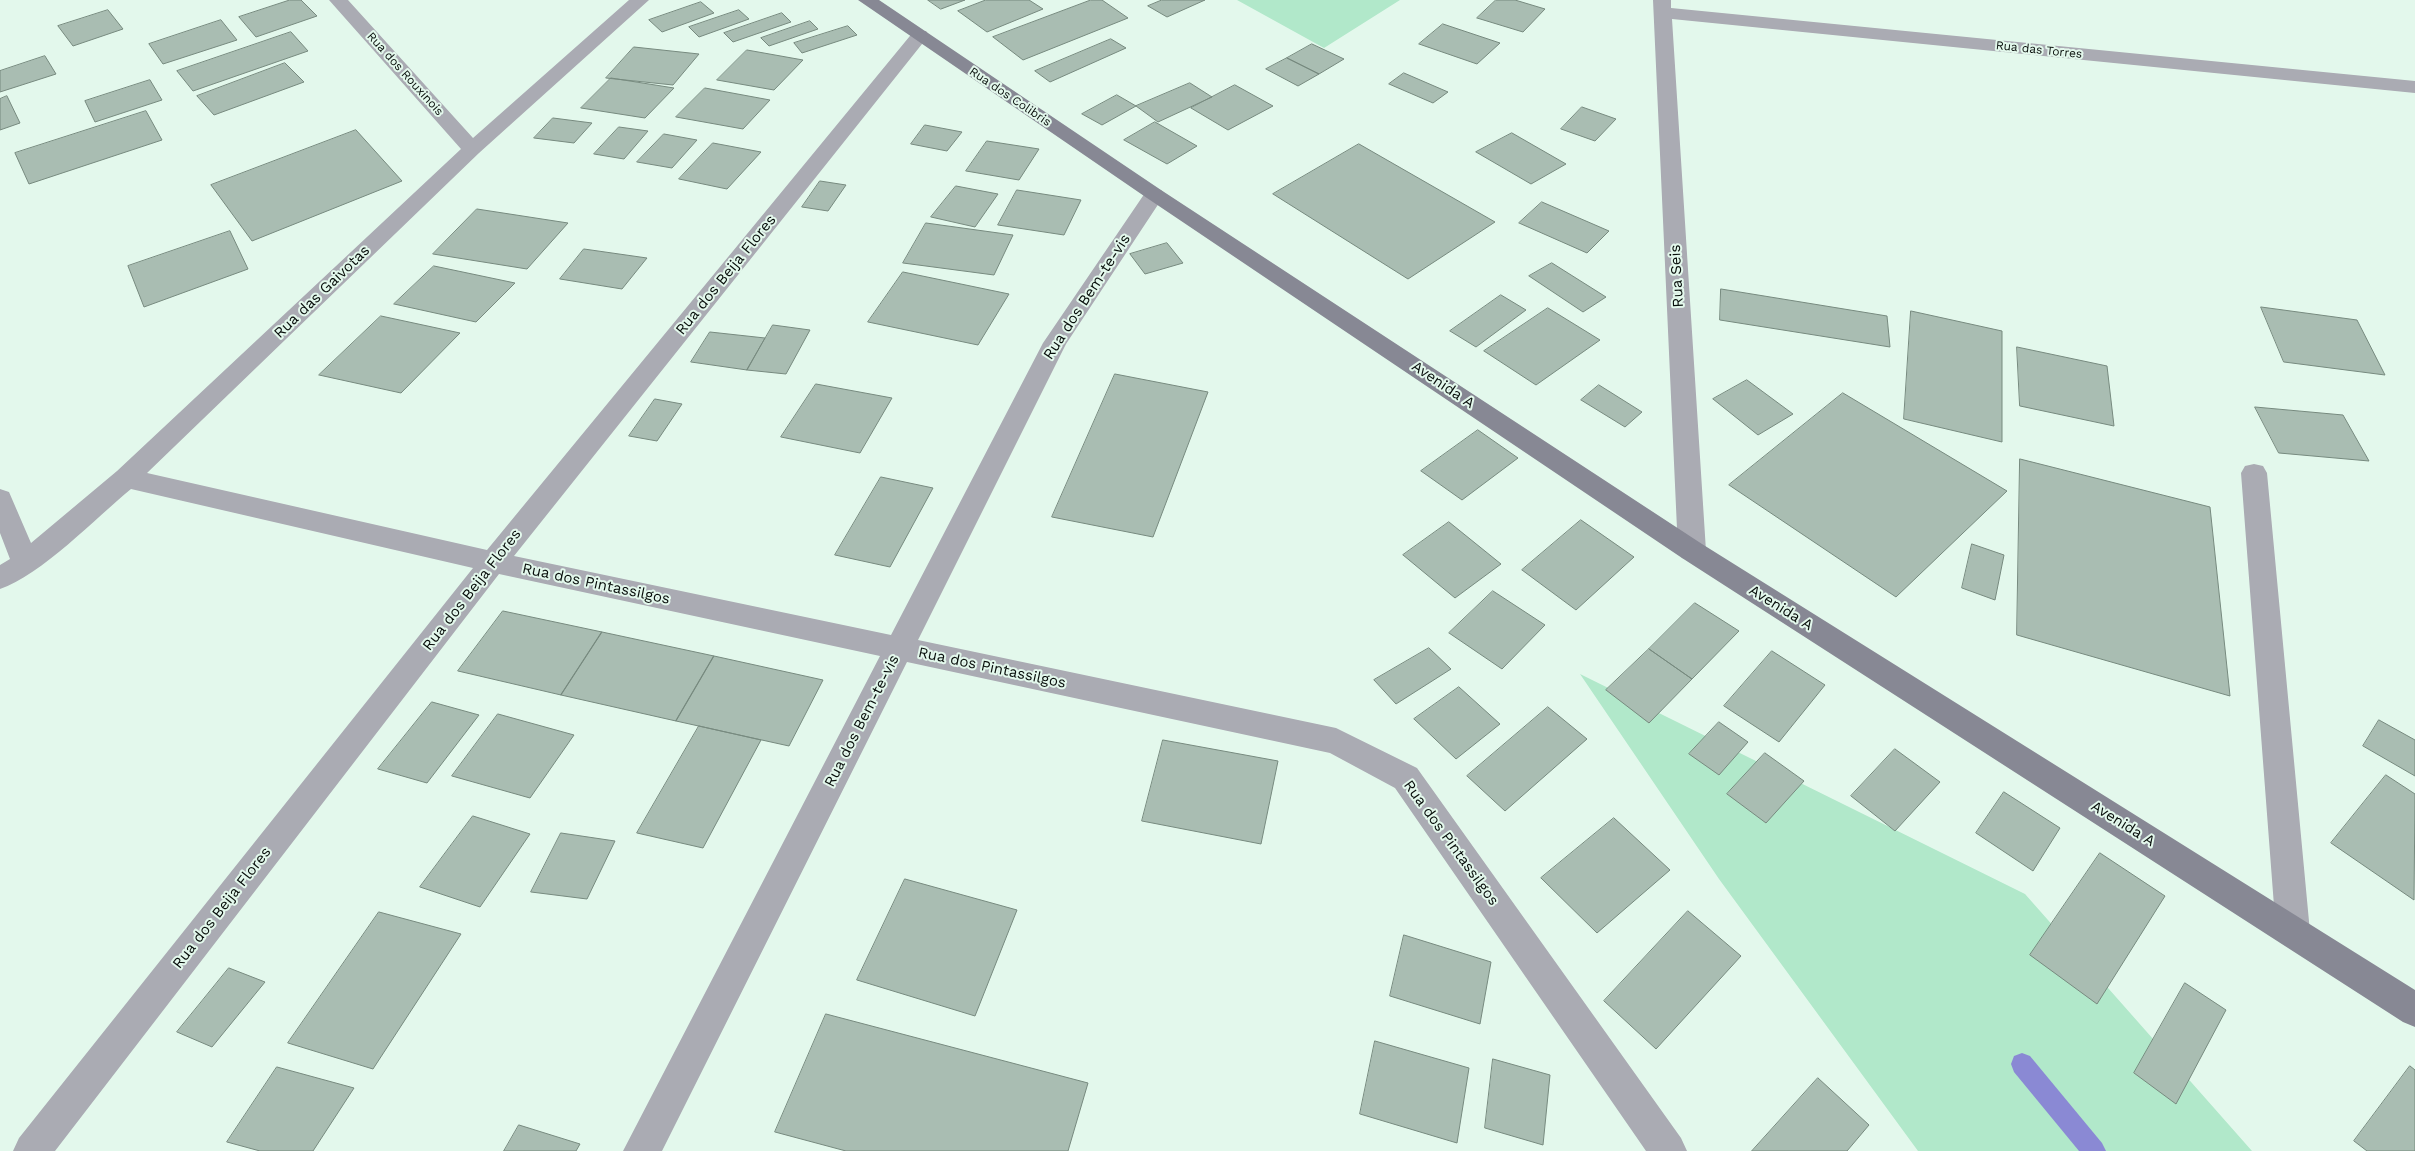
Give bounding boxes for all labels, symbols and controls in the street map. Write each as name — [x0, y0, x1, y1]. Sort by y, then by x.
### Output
street label: Rua dos Rouxinois — [364, 29, 446, 119]
street label: Rua das Torres — [1995, 38, 2083, 62]
street label: Rua dos Colibris — [966, 64, 1054, 130]
street label: Rua dos Beija Flores — [672, 211, 780, 339]
street label: Rua dos Bem-te-vis — [1040, 231, 1134, 363]
street label: Rua das Gaivotas — [270, 242, 374, 342]
street label: Rua Seis — [1666, 244, 1688, 308]
street label: Avenida A — [1408, 357, 1478, 413]
street label: Rua dos Beija Flores — [419, 526, 525, 654]
street label: Rua dos Pintassilgos — [521, 560, 671, 608]
street label: Avenida A — [1746, 581, 1816, 635]
street label: Rua dos Pintassilgos — [917, 644, 1067, 692]
street label: Rua dos Bem-te-vis — [821, 652, 903, 790]
street label: Rua dos Pintassilgos — [1399, 777, 1503, 909]
street label: Avenida A — [2088, 797, 2158, 851]
street label: Rua dos Beija Flores — [169, 844, 275, 972]

